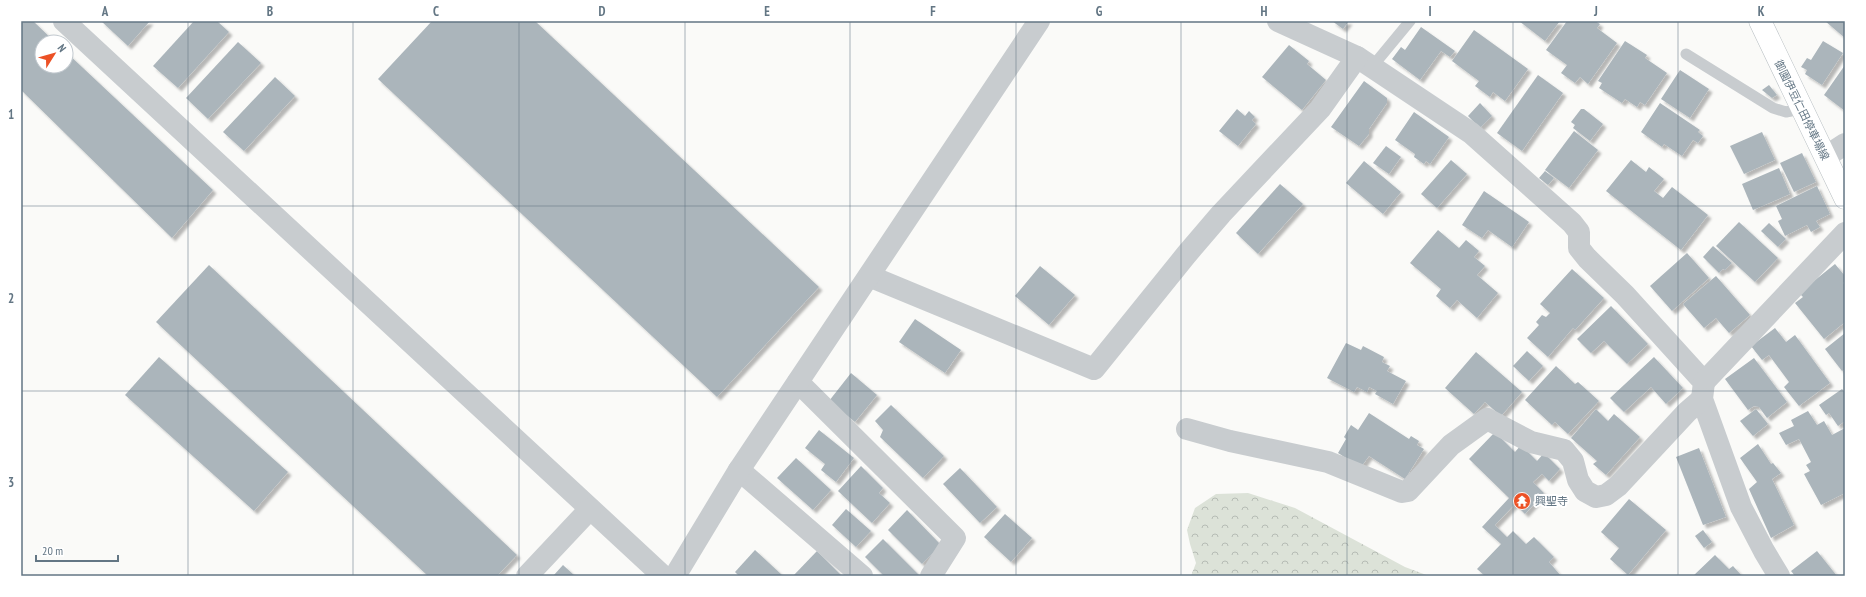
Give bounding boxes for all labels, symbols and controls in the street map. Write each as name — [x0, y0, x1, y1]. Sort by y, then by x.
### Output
text: A — [101, 3, 109, 20]
text: B — [267, 3, 273, 20]
text: C — [433, 3, 439, 20]
text: D — [599, 3, 606, 20]
text: E — [764, 3, 770, 20]
text: F — [930, 3, 936, 20]
text: G — [1096, 3, 1103, 20]
text: H — [1261, 3, 1268, 20]
text: I — [1428, 3, 1432, 20]
text: J — [1593, 3, 1598, 20]
text: K — [1758, 3, 1765, 20]
north arrow — [34, 34, 74, 74]
text: N — [55, 41, 69, 55]
street label: 御園伊豆仁田停車場線 — [1771, 57, 1832, 163]
text: 1 — [8, 106, 14, 123]
text: 2 — [8, 290, 14, 307]
text: 3 — [8, 474, 14, 491]
temple icon: 興聖寺 — [1512, 491, 1532, 511]
place label: 興聖寺 — [1535, 494, 1568, 508]
scale bar — [36, 537, 118, 563]
text: 20 m — [42, 543, 63, 558]

